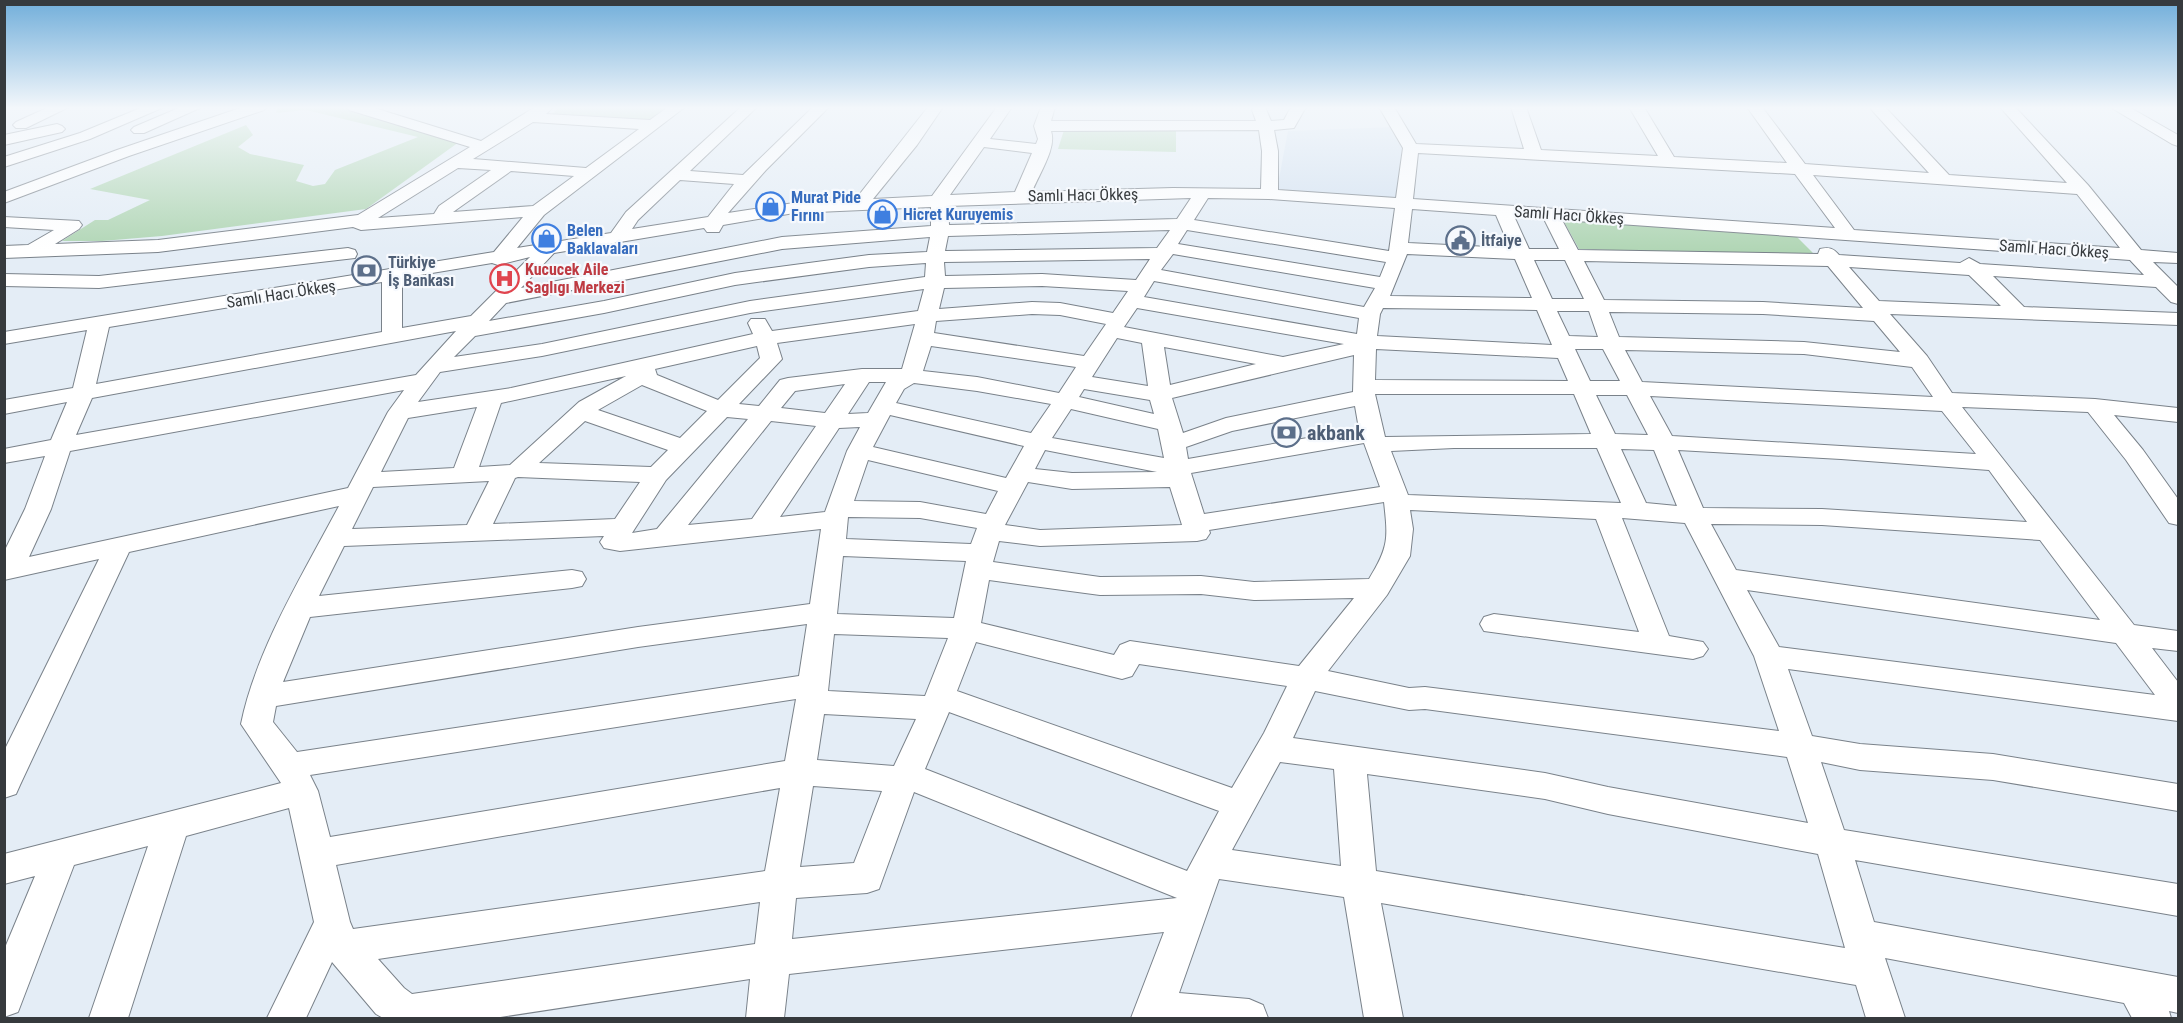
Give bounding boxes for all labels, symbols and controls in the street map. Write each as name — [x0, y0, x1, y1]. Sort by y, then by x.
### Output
street label: Samlı Hacı Ökkeş — [1028, 185, 1138, 205]
place label: Murat Pide Fırını — [791, 188, 861, 225]
shop icon: Murat Pide Fırını — [754, 190, 786, 222]
shop icon: Hicret Kuruyemis — [866, 198, 898, 230]
street label: Samlı Hacı Ökkeş — [1513, 202, 1625, 228]
place label: Hicret Kuruyemis — [903, 205, 1013, 224]
place label: Belen Baklavaları — [567, 221, 638, 258]
shop icon: Belen Baklavaları — [530, 223, 562, 255]
public building icon: İtfaiye — [1444, 224, 1476, 256]
place label: İtfaiye — [1481, 231, 1522, 250]
street label: Samlı Hacı Ökkeş — [1998, 236, 2110, 262]
place label: Türkiye İş Bankası — [388, 253, 454, 290]
bank icon: Türkiye İş Bankası — [351, 255, 383, 287]
place label: Kucucek Aile Saglıgı Merkezi — [525, 260, 625, 297]
hospital icon: Kucucek Aile Saglıgı Merkezi — [488, 262, 520, 294]
street label: Samlı Hacı Ökkeş — [225, 276, 337, 312]
bank icon: akbank — [1270, 417, 1302, 449]
place label: akbank — [1307, 421, 1365, 445]

